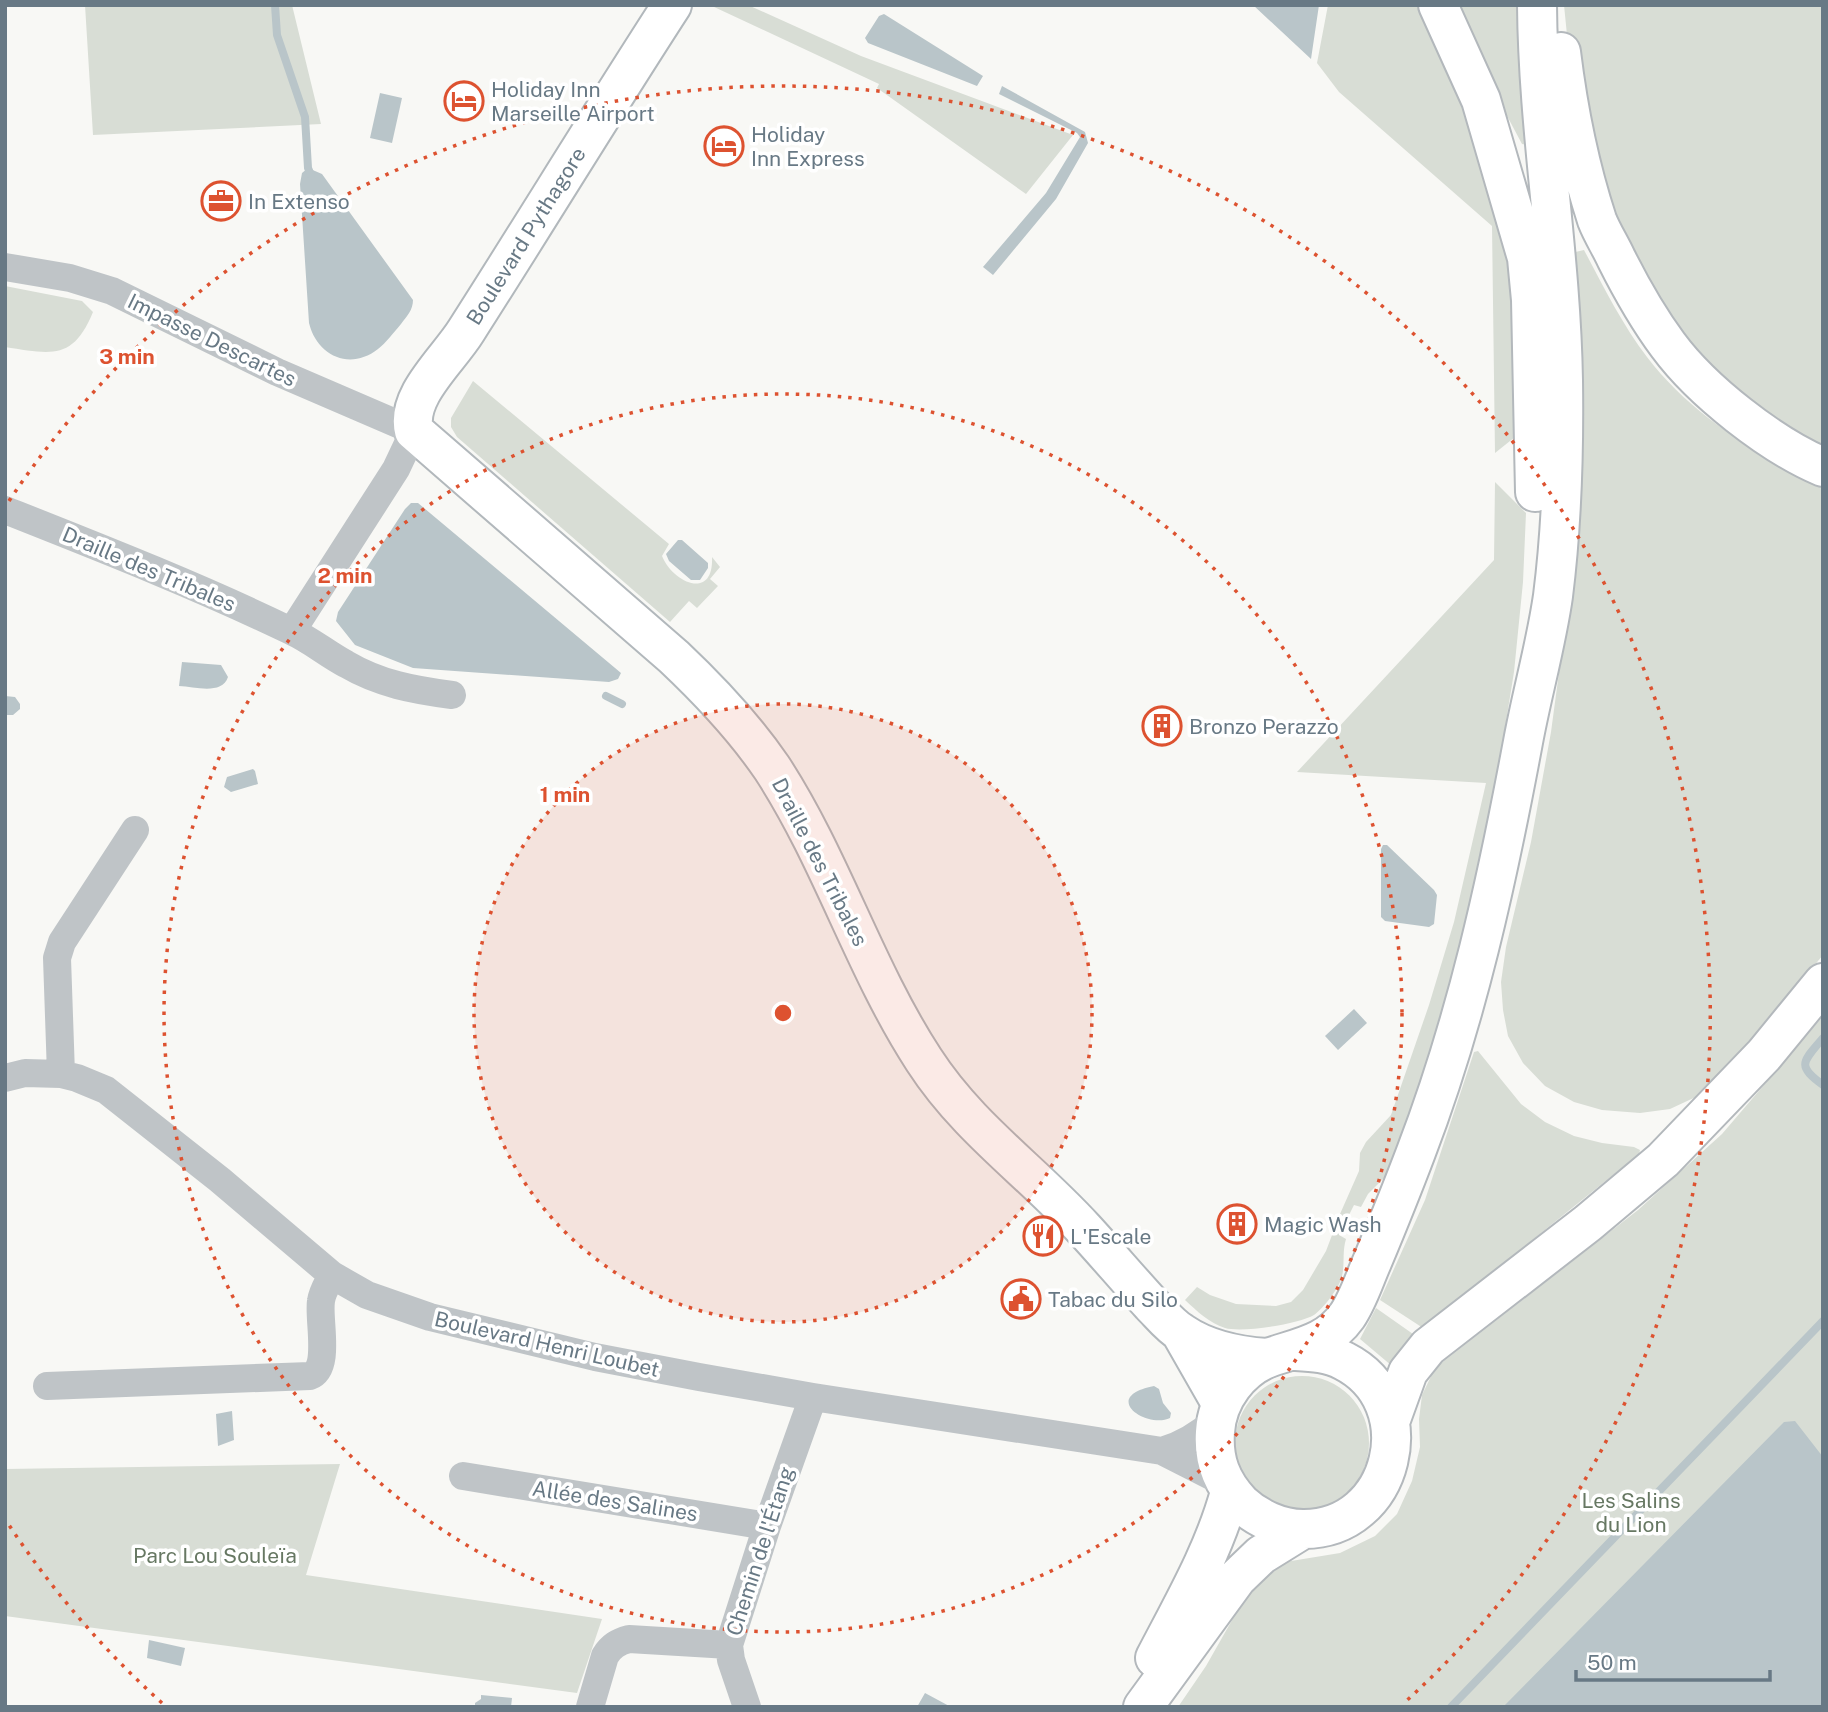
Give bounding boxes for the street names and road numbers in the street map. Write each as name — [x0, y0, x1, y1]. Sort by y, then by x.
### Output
street label: Boulevard Pythagore — [461, 142, 591, 330]
street label: Impasse Descartes — [124, 288, 300, 392]
street label: Draille des Tribales — [59, 521, 239, 617]
street label: Draille des Tribales — [767, 774, 873, 950]
street label: Boulevard Henri Loubet — [432, 1306, 662, 1382]
street label: Chemin de l'Étang — [721, 1463, 799, 1639]
street label: Allée des Salines — [531, 1476, 699, 1526]

